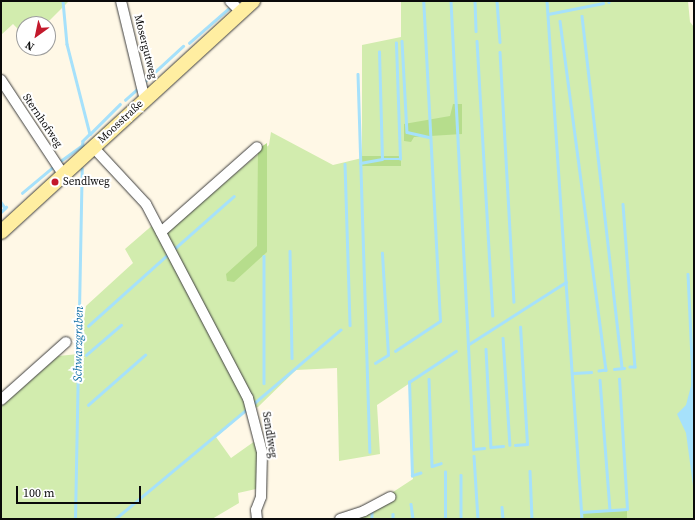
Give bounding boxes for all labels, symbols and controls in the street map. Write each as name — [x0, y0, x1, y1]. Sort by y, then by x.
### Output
street label: Mosergutweg — [131, 13, 159, 81]
north arrow — [16, 16, 56, 56]
text: N — [22, 37, 37, 54]
street label: Sternhofweg — [19, 92, 65, 150]
street label: Moosstraße — [96, 98, 146, 146]
place label: Sendlweg — [63, 175, 110, 189]
marker: Sendlweg — [50, 177, 60, 187]
water label: Schwarzgraben — [71, 306, 87, 382]
street label: Sendlweg — [259, 411, 279, 459]
scale bar — [18, 478, 143, 504]
text: 100 m — [23, 485, 55, 501]

